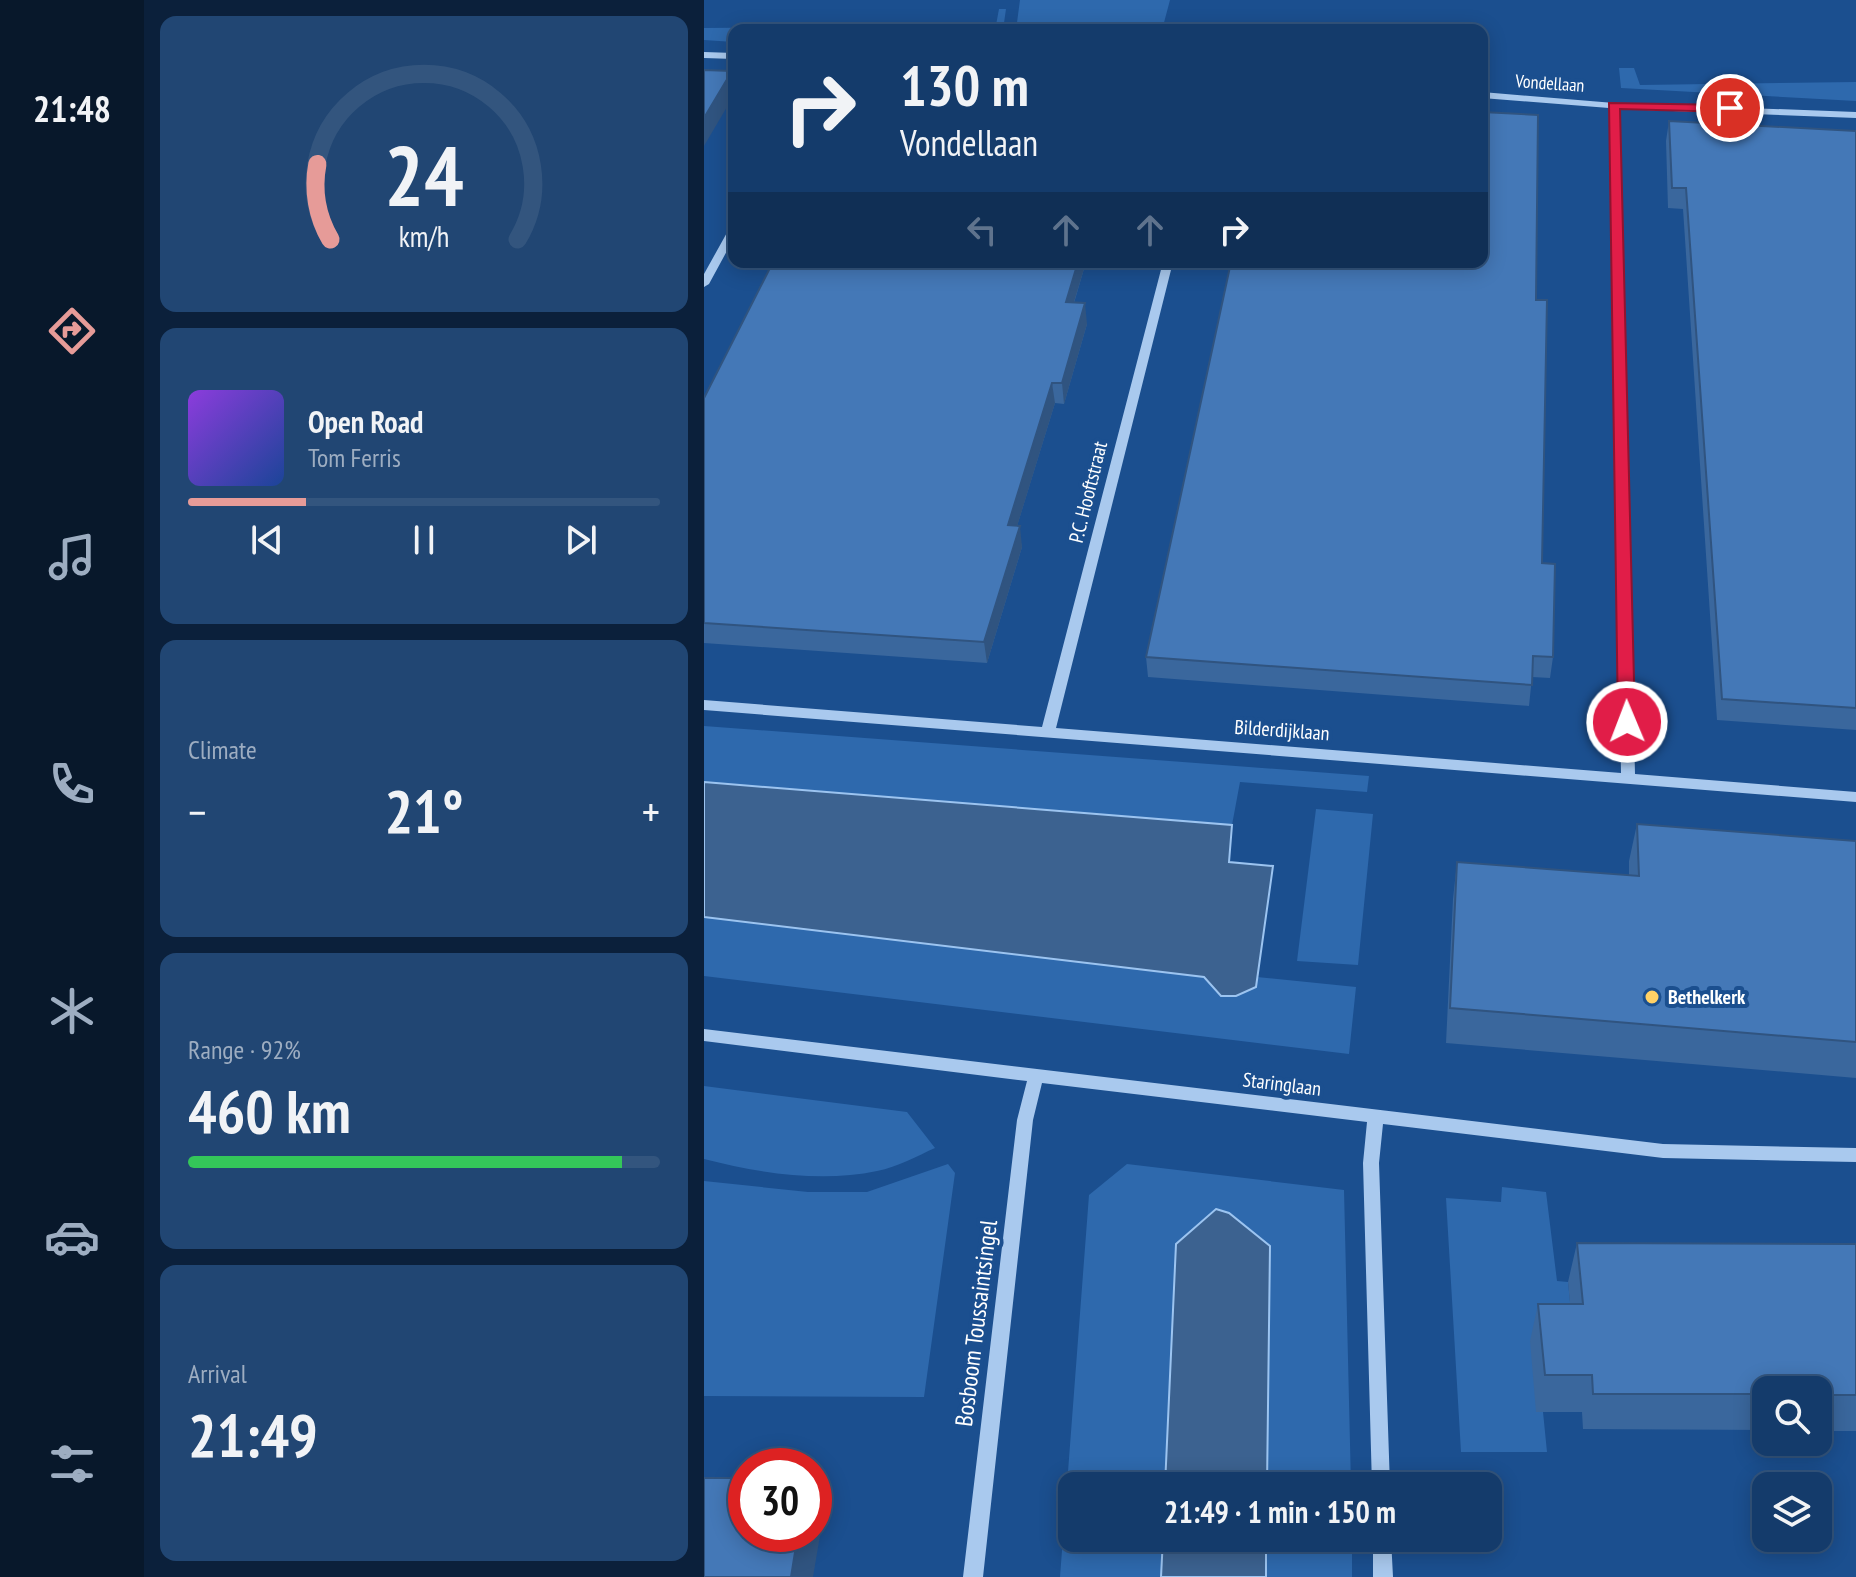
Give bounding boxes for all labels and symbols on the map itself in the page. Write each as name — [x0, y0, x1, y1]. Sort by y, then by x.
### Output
street label: Vondellaan — [1514, 69, 1585, 97]
pin — [1696, 74, 1764, 142]
street label: P.C. Hooftstraat — [1063, 438, 1113, 545]
position arrow — [1585, 680, 1669, 764]
street label: Bilderdijklaan — [1234, 714, 1330, 746]
place label: Bethelkerk — [1668, 984, 1746, 1010]
marker: Bethelkerk — [1643, 988, 1661, 1006]
street label: Staringlaan — [1241, 1066, 1323, 1102]
street label: Bosboom Toussaintsingel — [948, 1218, 1004, 1428]
speed limit sign: 30 — [728, 1448, 832, 1552]

